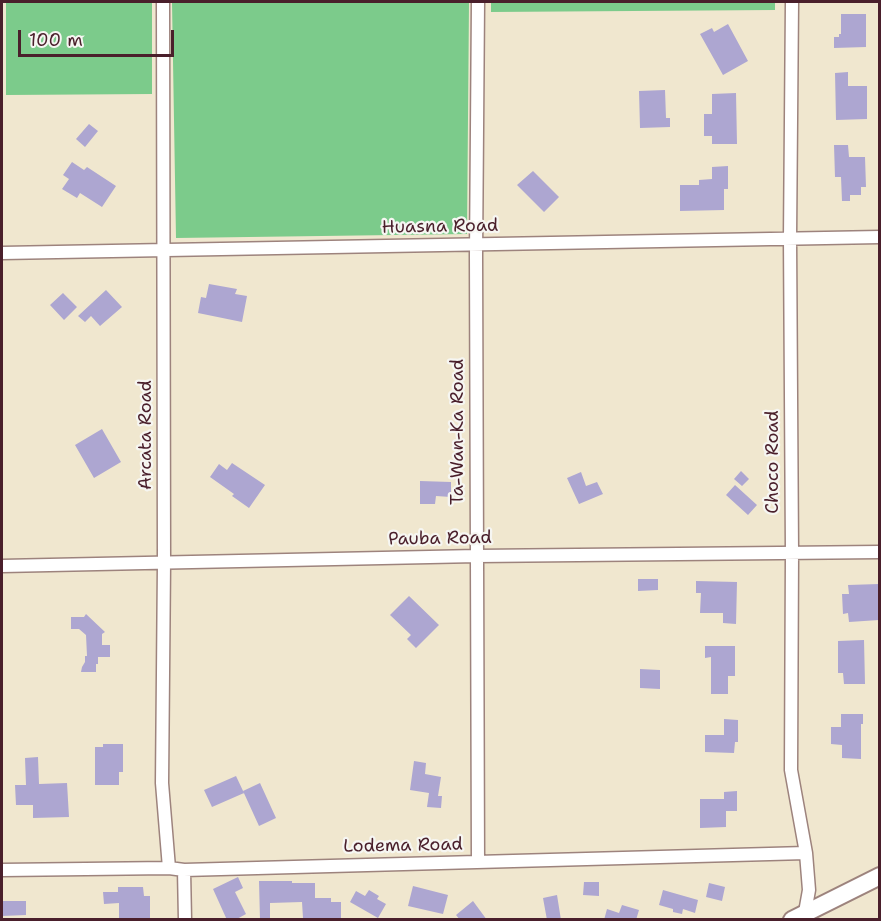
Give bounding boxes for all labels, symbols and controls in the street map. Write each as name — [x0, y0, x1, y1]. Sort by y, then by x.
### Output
scale bar — [21, 18, 177, 56]
text: 100 m — [29, 28, 83, 52]
street label: Huasna Road — [382, 215, 498, 239]
street label: Ta-Wan-Ka Road — [447, 359, 469, 505]
street label: Arcata Road — [135, 380, 157, 490]
street label: Choco Road — [762, 410, 784, 514]
street label: Pauba Road — [388, 527, 492, 551]
street label: Lodema Road — [343, 834, 463, 858]

